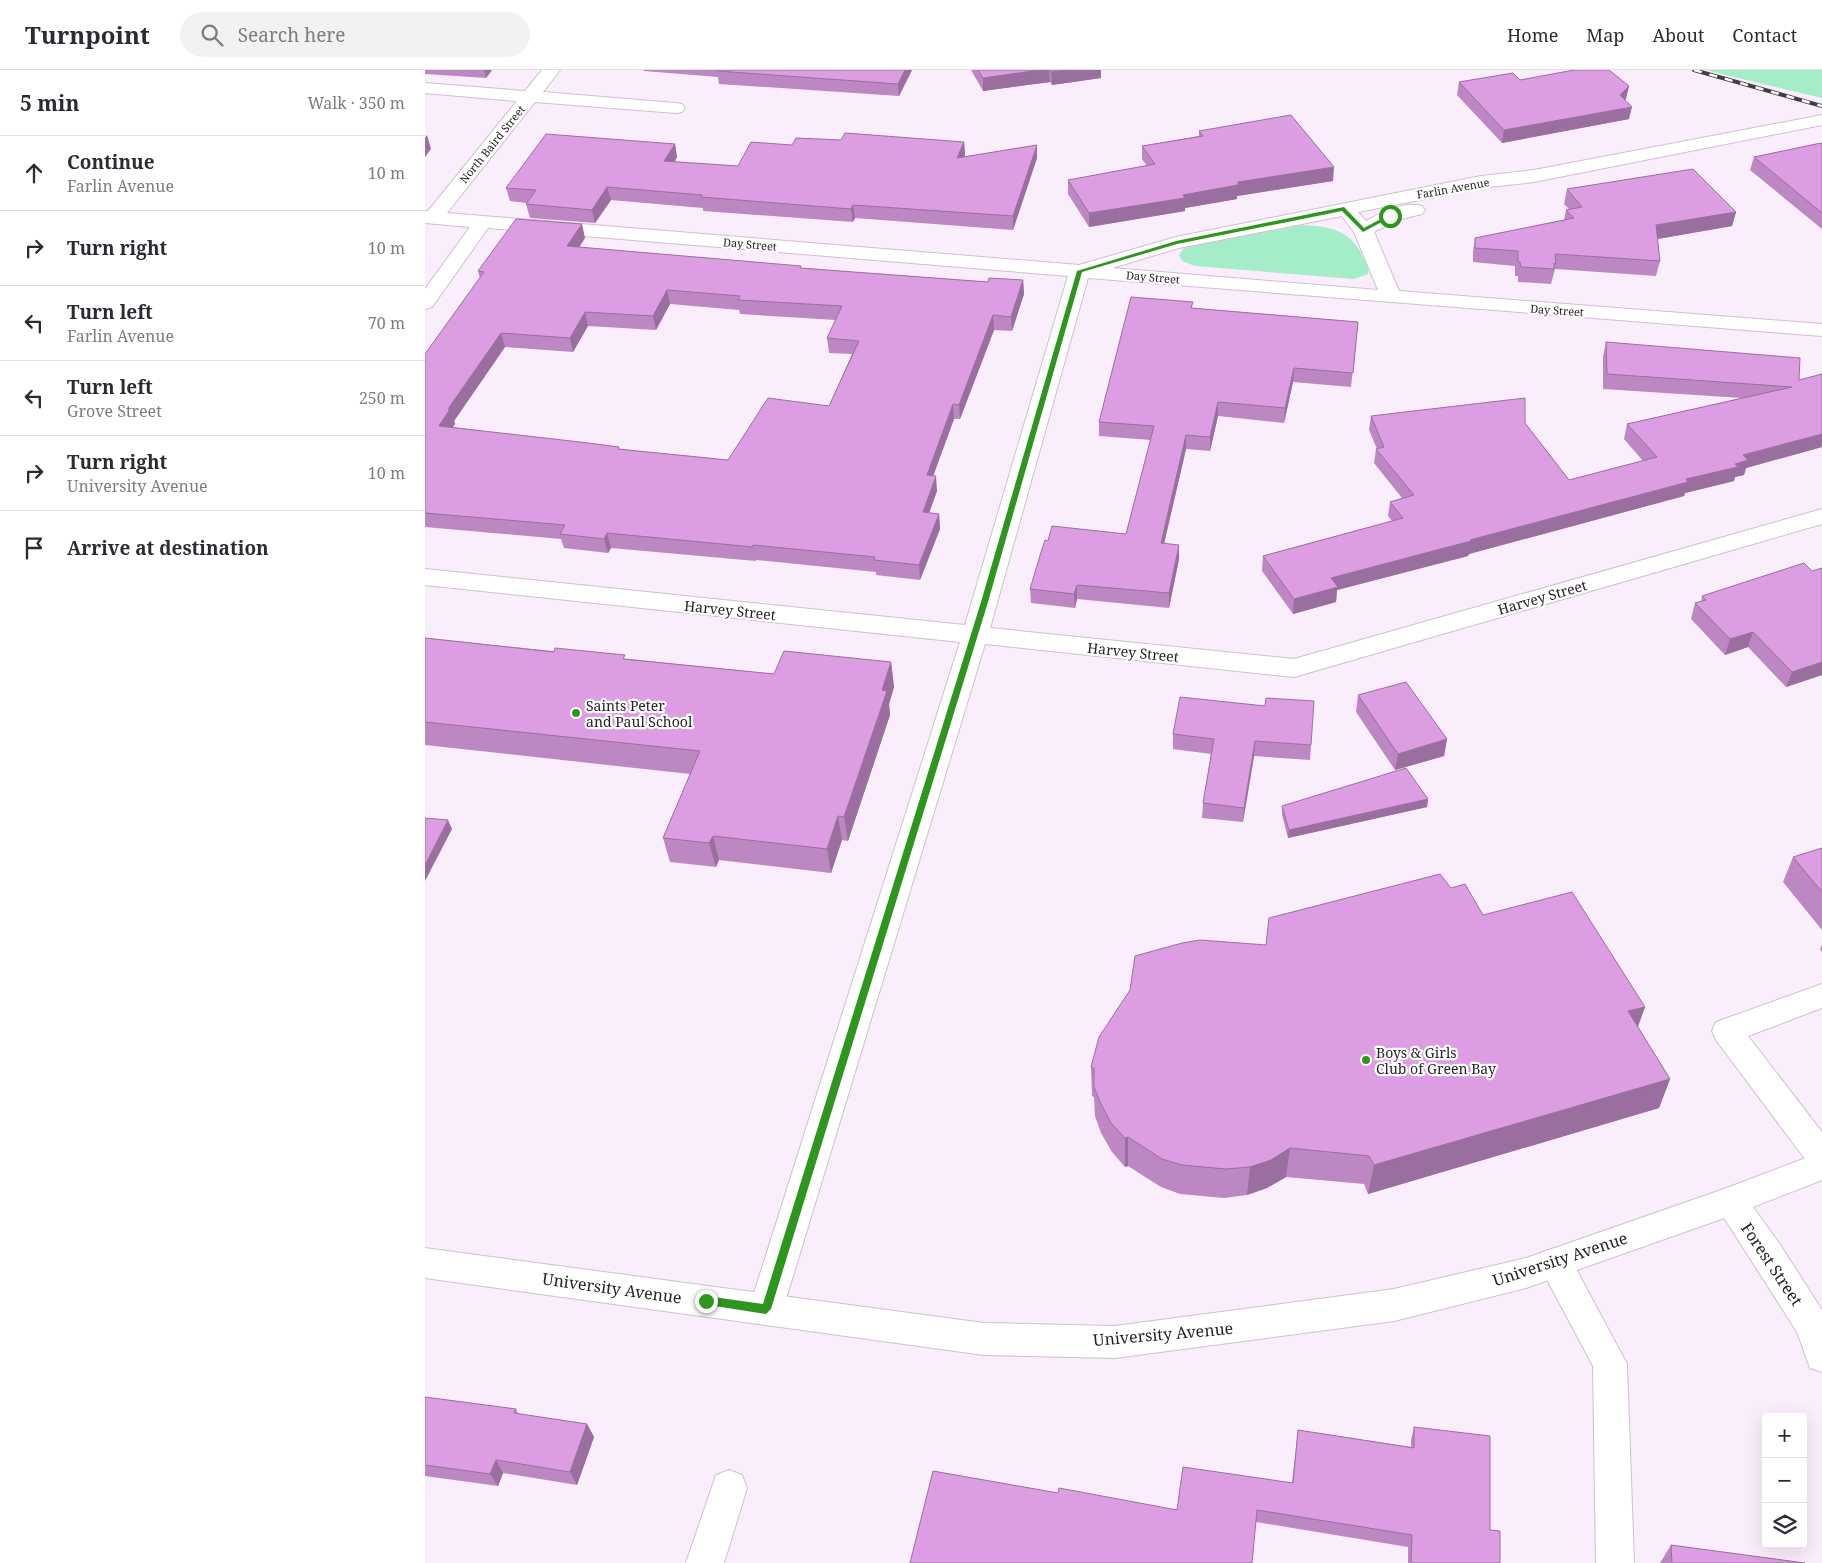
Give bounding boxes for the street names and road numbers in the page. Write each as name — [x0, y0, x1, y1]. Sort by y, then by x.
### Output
street label: North Baird Street — [456, 102, 528, 186]
street label: Farlin Avenue — [1415, 174, 1491, 202]
street label: Day Street — [723, 234, 778, 254]
street label: Day Street — [1126, 267, 1181, 287]
street label: Day Street — [1530, 301, 1584, 319]
street label: Harvey Street — [1495, 575, 1589, 619]
street label: Harvey Street — [683, 596, 777, 624]
street label: Harvey Street — [1086, 638, 1180, 666]
street label: Forest Street — [1736, 1218, 1808, 1310]
street label: University Avenue — [1490, 1227, 1630, 1291]
street label: University Avenue — [541, 1267, 683, 1309]
street label: University Avenue — [1092, 1317, 1234, 1351]

